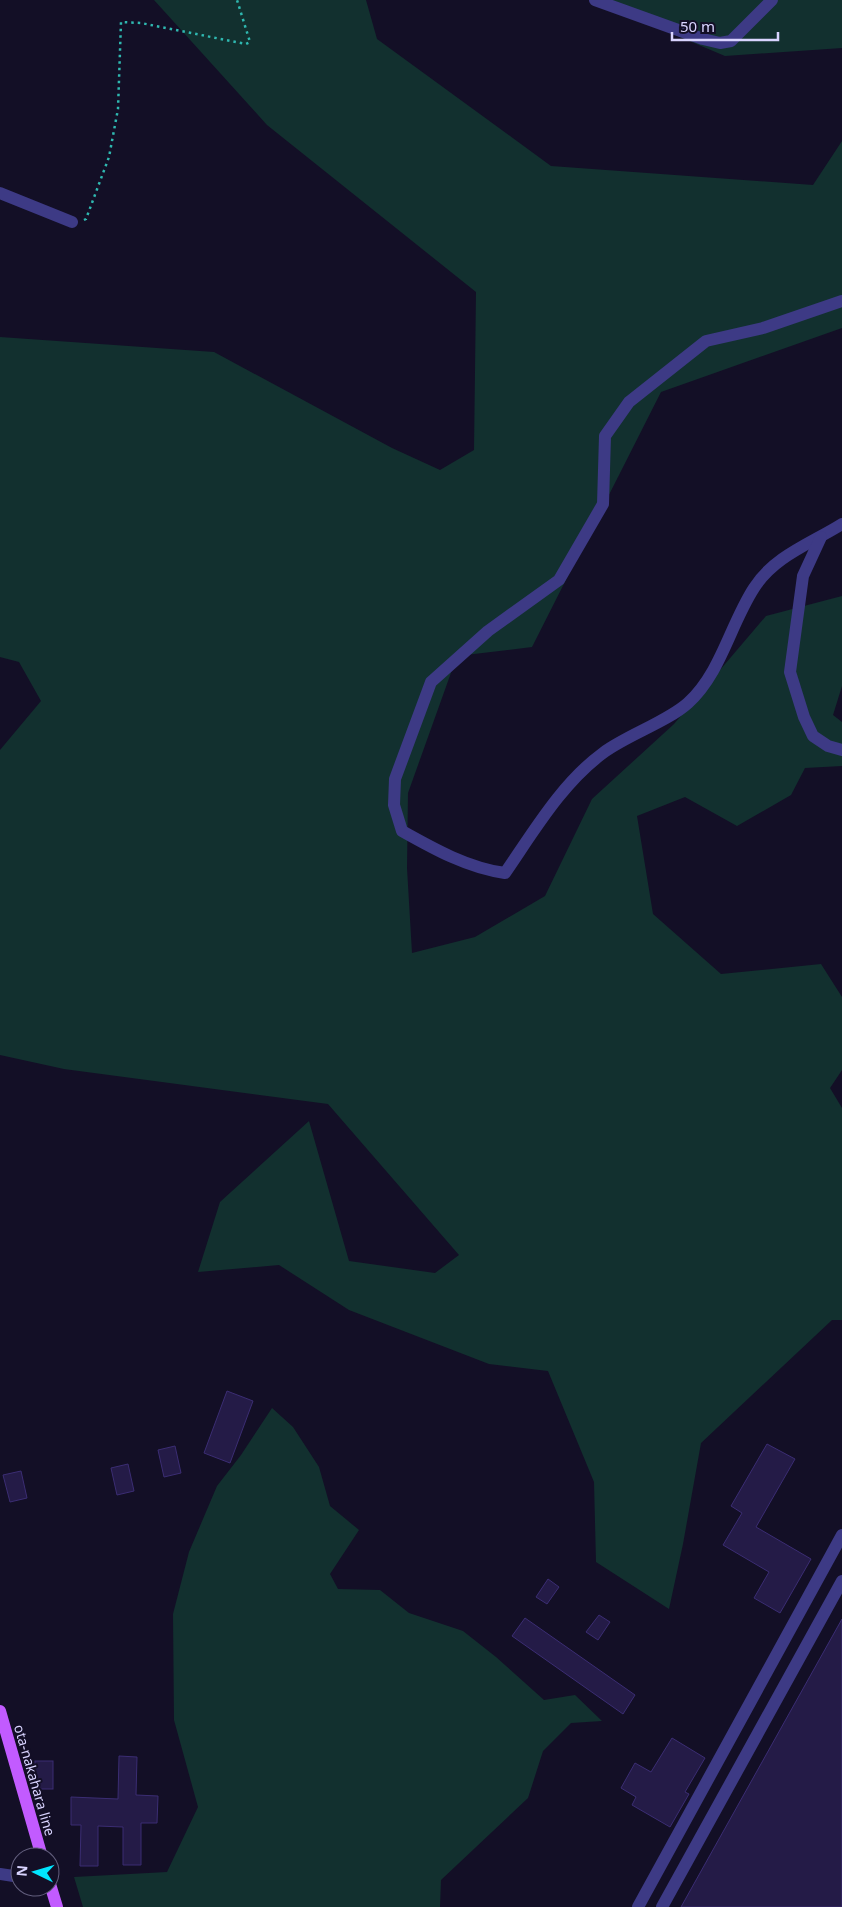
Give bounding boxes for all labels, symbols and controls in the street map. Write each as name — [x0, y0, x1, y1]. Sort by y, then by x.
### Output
scale bar — [672, 10, 778, 42]
text: 50 m — [680, 16, 715, 36]
street label: ota-nakahara line — [10, 1722, 60, 1838]
north arrow — [10, 1847, 60, 1897]
text: N — [12, 1864, 32, 1877]

